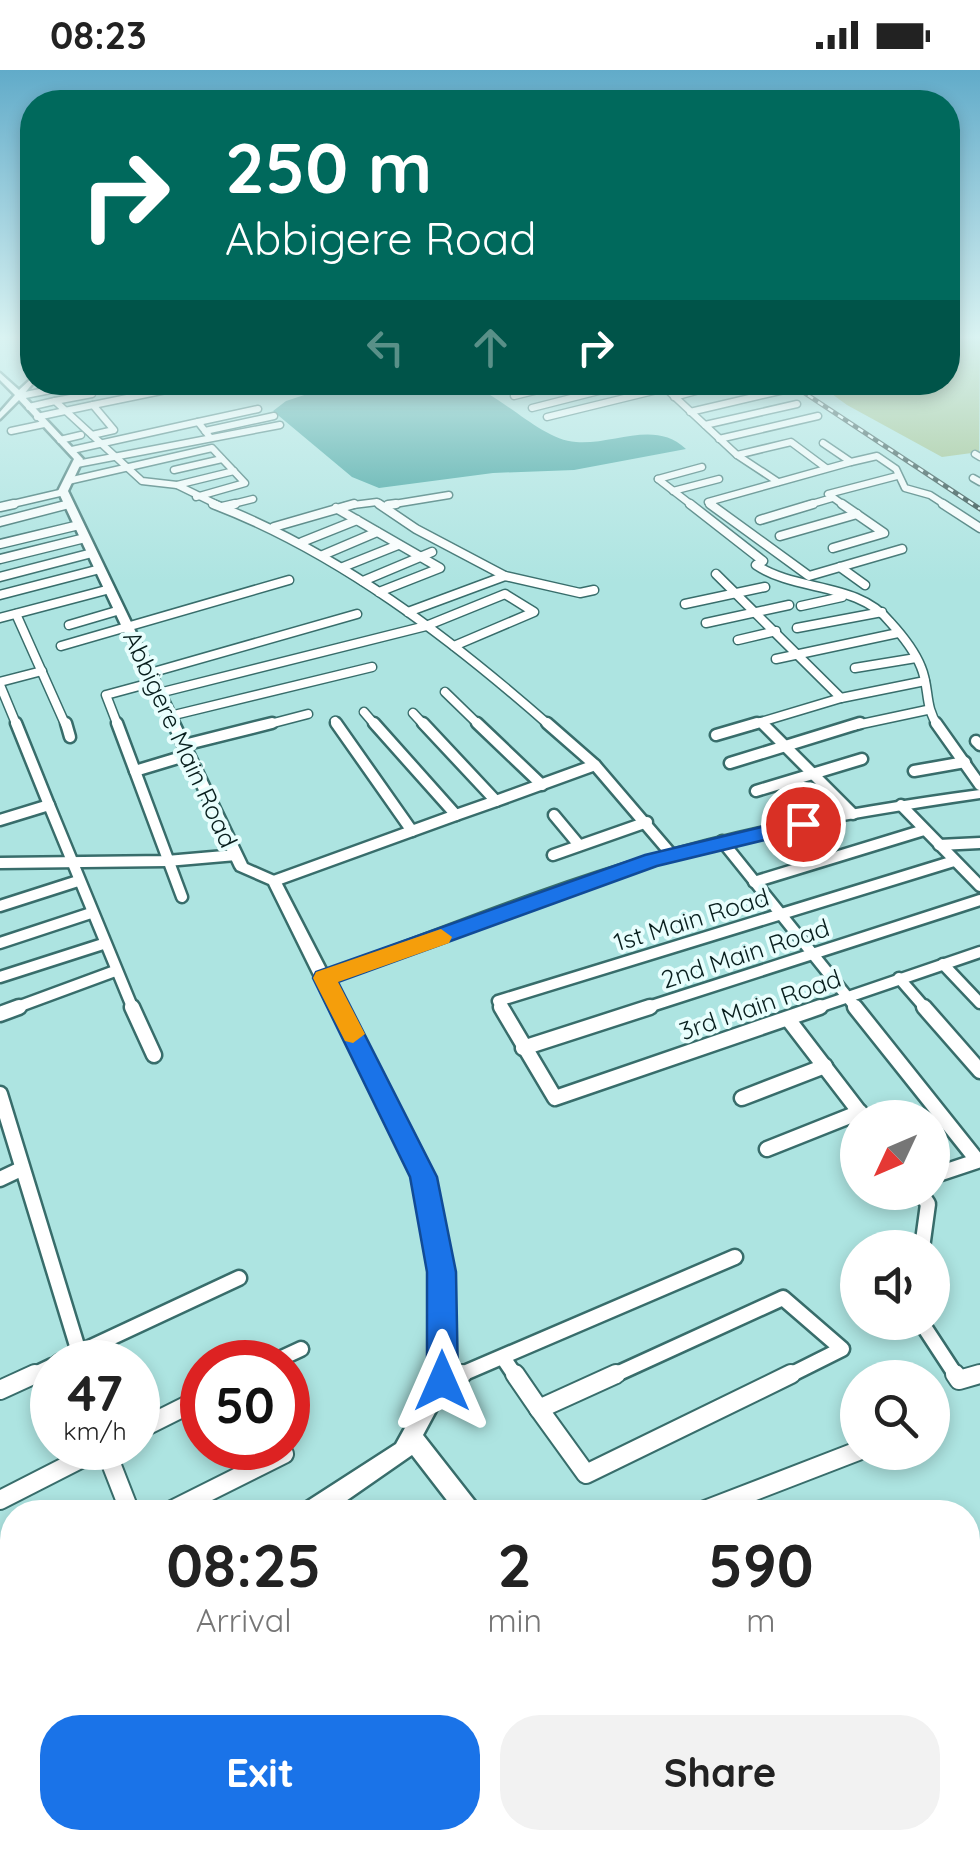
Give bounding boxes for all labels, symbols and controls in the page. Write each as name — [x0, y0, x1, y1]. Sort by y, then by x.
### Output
text: 08:23 — [50, 11, 147, 59]
text: 250 m — [225, 123, 432, 211]
icon: right — [60, 130, 190, 260]
text: Abbigere Road — [225, 210, 537, 266]
icon: left — [358, 320, 413, 375]
icon: ahead — [463, 320, 518, 375]
icon: right — [568, 320, 623, 375]
street label: Abbigere Main Road — [117, 626, 245, 852]
pin — [761, 782, 846, 867]
icon: arrive — [776, 797, 831, 852]
street label: 1st Main Road — [610, 881, 772, 957]
street label: 2nd Main Road — [657, 911, 833, 995]
street label: 3rd Main Road — [675, 962, 845, 1046]
north arrow — [840, 1100, 950, 1210]
map controls — [840, 1100, 950, 1470]
button: sound — [840, 1230, 950, 1340]
position arrow — [390, 1329, 494, 1433]
speed limit sign: 50 — [180, 1340, 310, 1470]
button: search — [840, 1360, 950, 1470]
text: 47 — [67, 1361, 123, 1424]
text: km/h — [63, 1415, 127, 1446]
text: 08:25 — [166, 1527, 321, 1602]
text: 2 — [498, 1527, 532, 1602]
text: 590 — [708, 1527, 814, 1602]
text: Arrival — [196, 1600, 292, 1640]
text: min — [487, 1600, 542, 1640]
text: m — [746, 1600, 776, 1640]
button: Exit — [40, 1715, 480, 1830]
button: Share — [500, 1715, 940, 1830]

